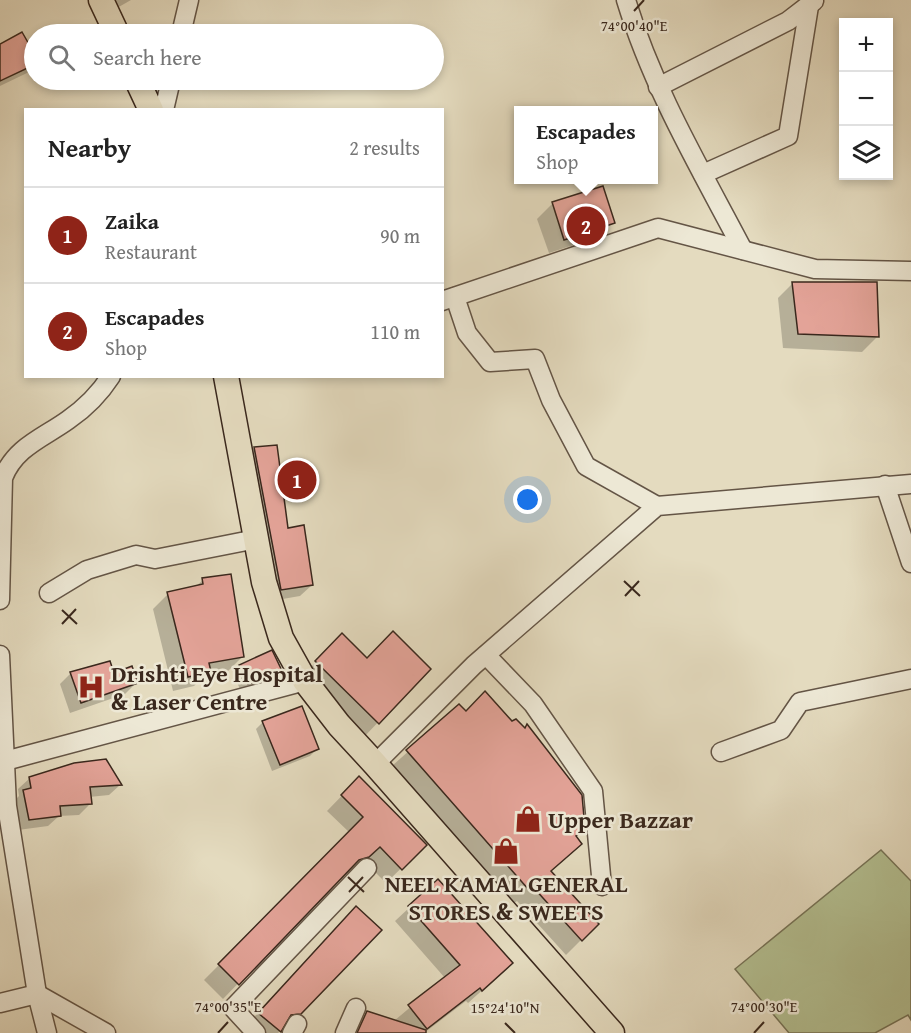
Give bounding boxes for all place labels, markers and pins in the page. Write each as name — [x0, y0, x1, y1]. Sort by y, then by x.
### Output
pin: 2 — [566, 204, 606, 248]
pin: 1 — [278, 458, 316, 502]
place label: Drishti Eye Hospital & Laser Centre — [111, 656, 323, 719]
hospital icon: Drishti Eye Hospital & Laser Centre — [76, 672, 106, 702]
place label: Upper Bazzar — [548, 802, 693, 837]
shop icon: Upper Bazzar — [513, 804, 543, 834]
shop icon: NEEL KAMAL GENERAL STORES & SWEETS — [491, 836, 521, 866]
place label: NEEL KAMAL GENERAL STORES & SWEETS — [385, 866, 628, 929]

